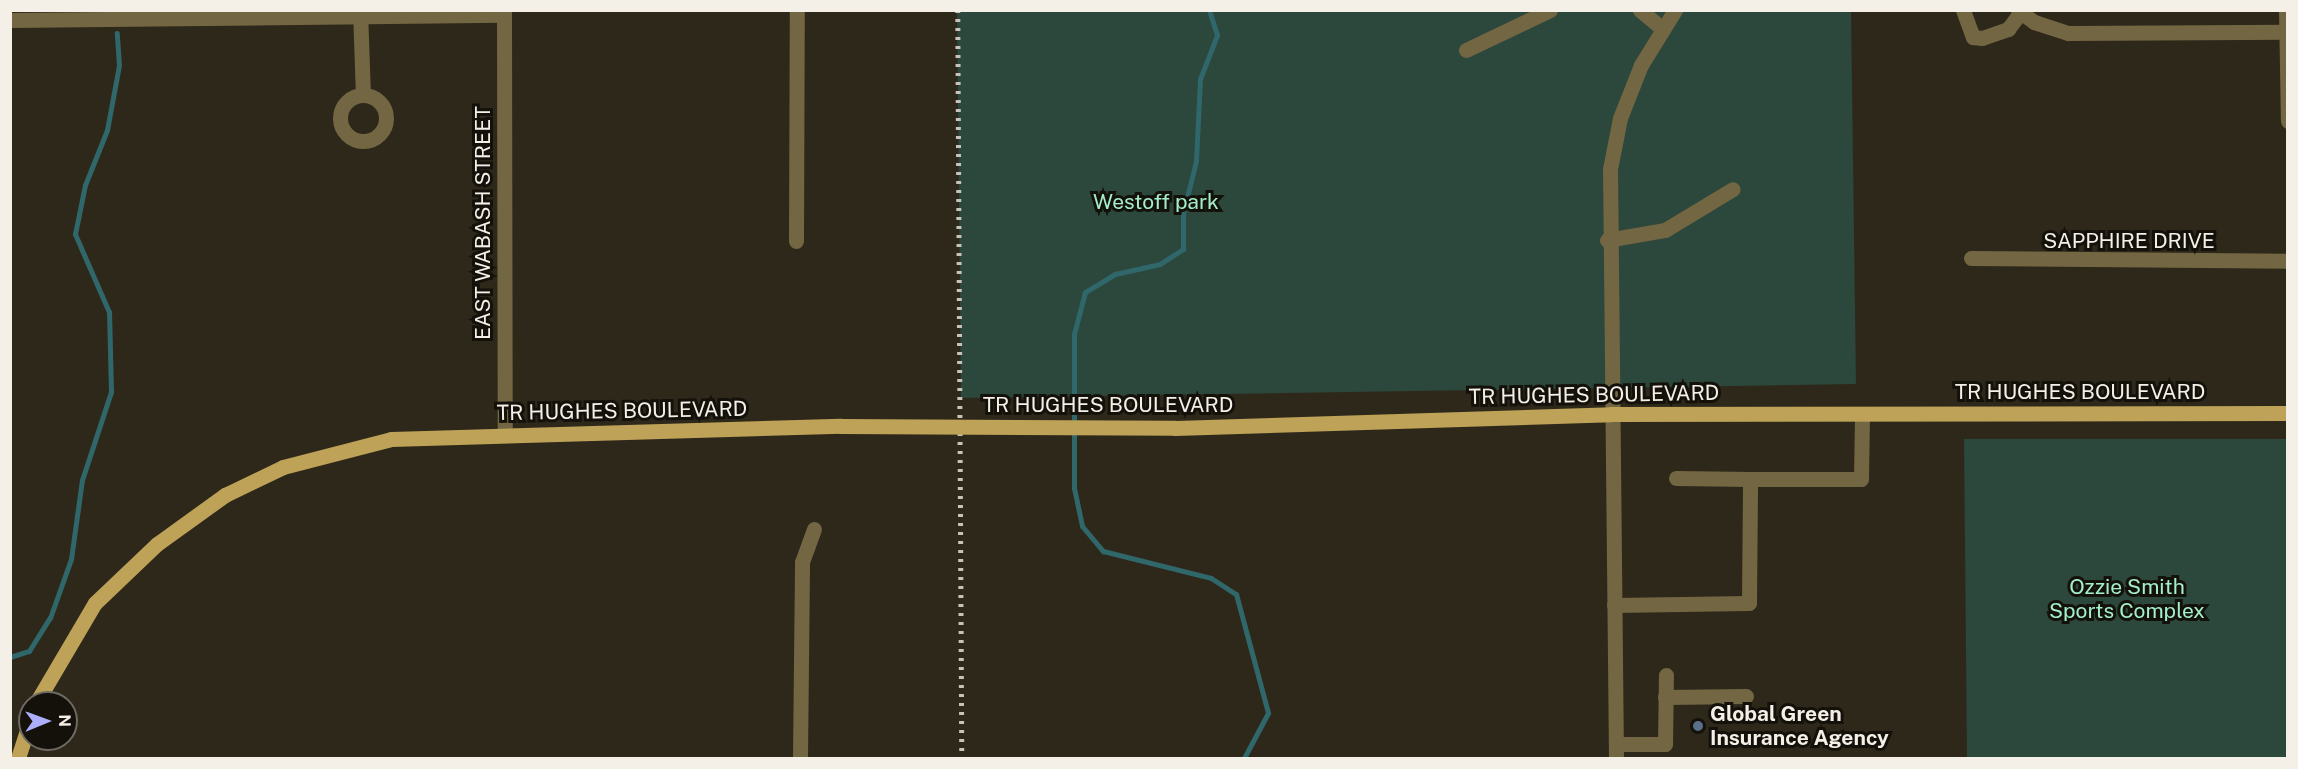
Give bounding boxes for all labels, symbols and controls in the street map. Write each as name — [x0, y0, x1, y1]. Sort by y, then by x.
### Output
street label: EAST WABASH STREET — [470, 106, 496, 340]
park label: Westoff park — [1093, 189, 1219, 215]
street label: SAPPHIRE DRIVE — [2043, 228, 2215, 254]
street label: TR HUGHES BOULEVARD — [1955, 379, 2205, 405]
street label: TR HUGHES BOULEVARD — [1468, 380, 1720, 410]
street label: TR HUGHES BOULEVARD — [983, 392, 1233, 418]
street label: TR HUGHES BOULEVARD — [496, 396, 748, 426]
park label: Ozzie Smith Sports Complex — [2049, 574, 2205, 624]
north arrow — [18, 691, 78, 751]
place label: Global Green Insurance Agency — [1710, 701, 1889, 751]
text: N — [55, 714, 74, 727]
marker: Global Green Insurance Agency — [1691, 719, 1705, 733]

